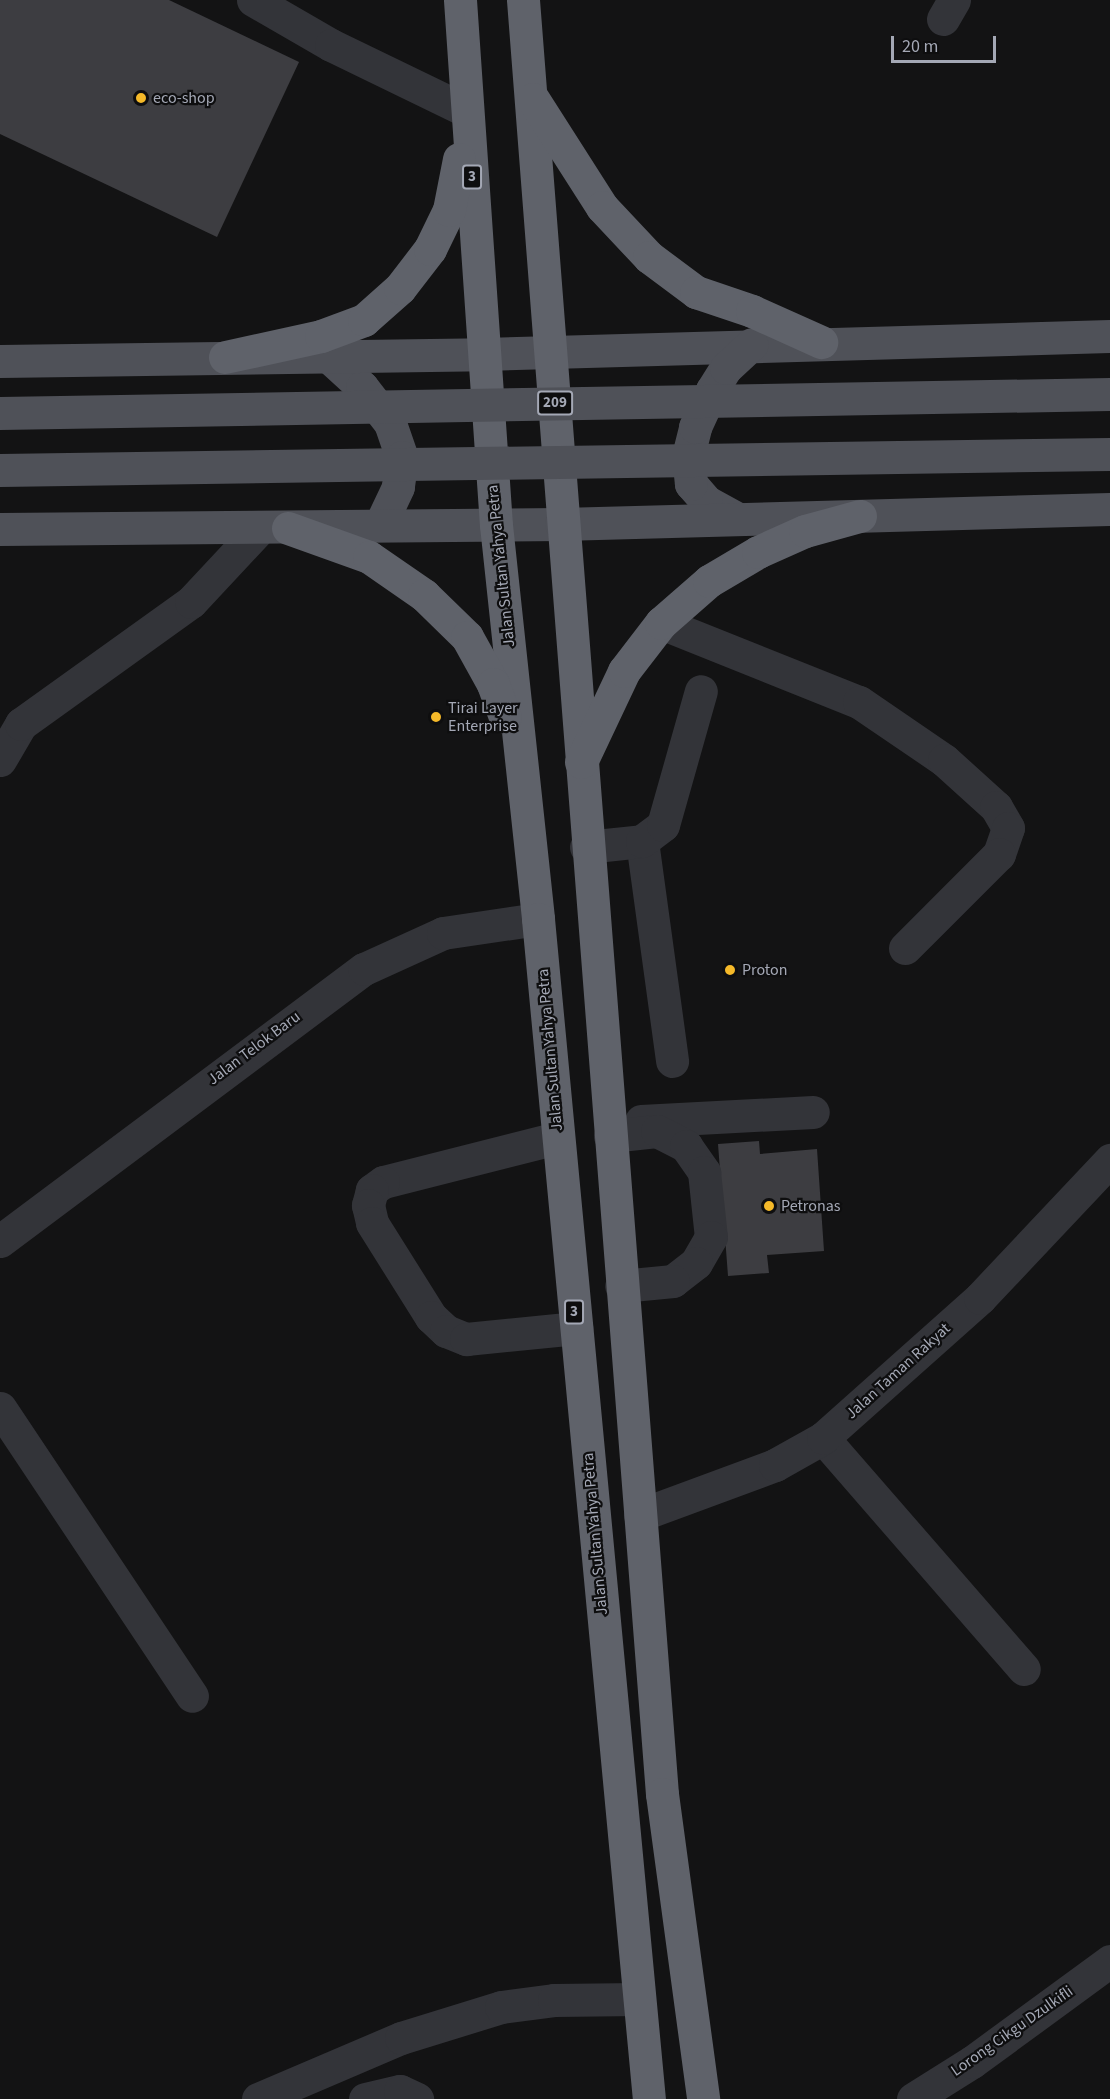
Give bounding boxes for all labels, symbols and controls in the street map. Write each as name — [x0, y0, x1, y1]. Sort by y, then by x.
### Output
scale bar — [894, 24, 999, 62]
text: 20 m — [902, 34, 938, 59]
place label: eco-shop — [153, 88, 215, 108]
marker: eco-shop — [134, 91, 148, 105]
road number: 3 — [462, 165, 482, 189]
road number: 209 — [537, 391, 573, 415]
street label: Jalan Sultan Yahya Petra — [483, 484, 519, 648]
place label: Tirai Layer Enterprise — [448, 698, 518, 736]
marker: Tirai Layer Enterprise — [429, 710, 443, 724]
place label: Proton — [742, 960, 787, 980]
marker: Proton — [723, 963, 737, 977]
street label: Jalan Sultan Yahya Petra — [533, 968, 567, 1132]
street label: Jalan Telok Baru — [204, 1007, 304, 1089]
place label: Petronas — [781, 1196, 840, 1216]
marker: Petronas — [762, 1199, 776, 1213]
road number: 3 — [564, 1300, 584, 1324]
street label: Jalan Taman Rakyat — [842, 1319, 954, 1423]
street label: Jalan Sultan Yahya Petra — [578, 1452, 612, 1616]
street label: Lorong Cikgu Dzulkifli — [947, 1982, 1077, 2080]

